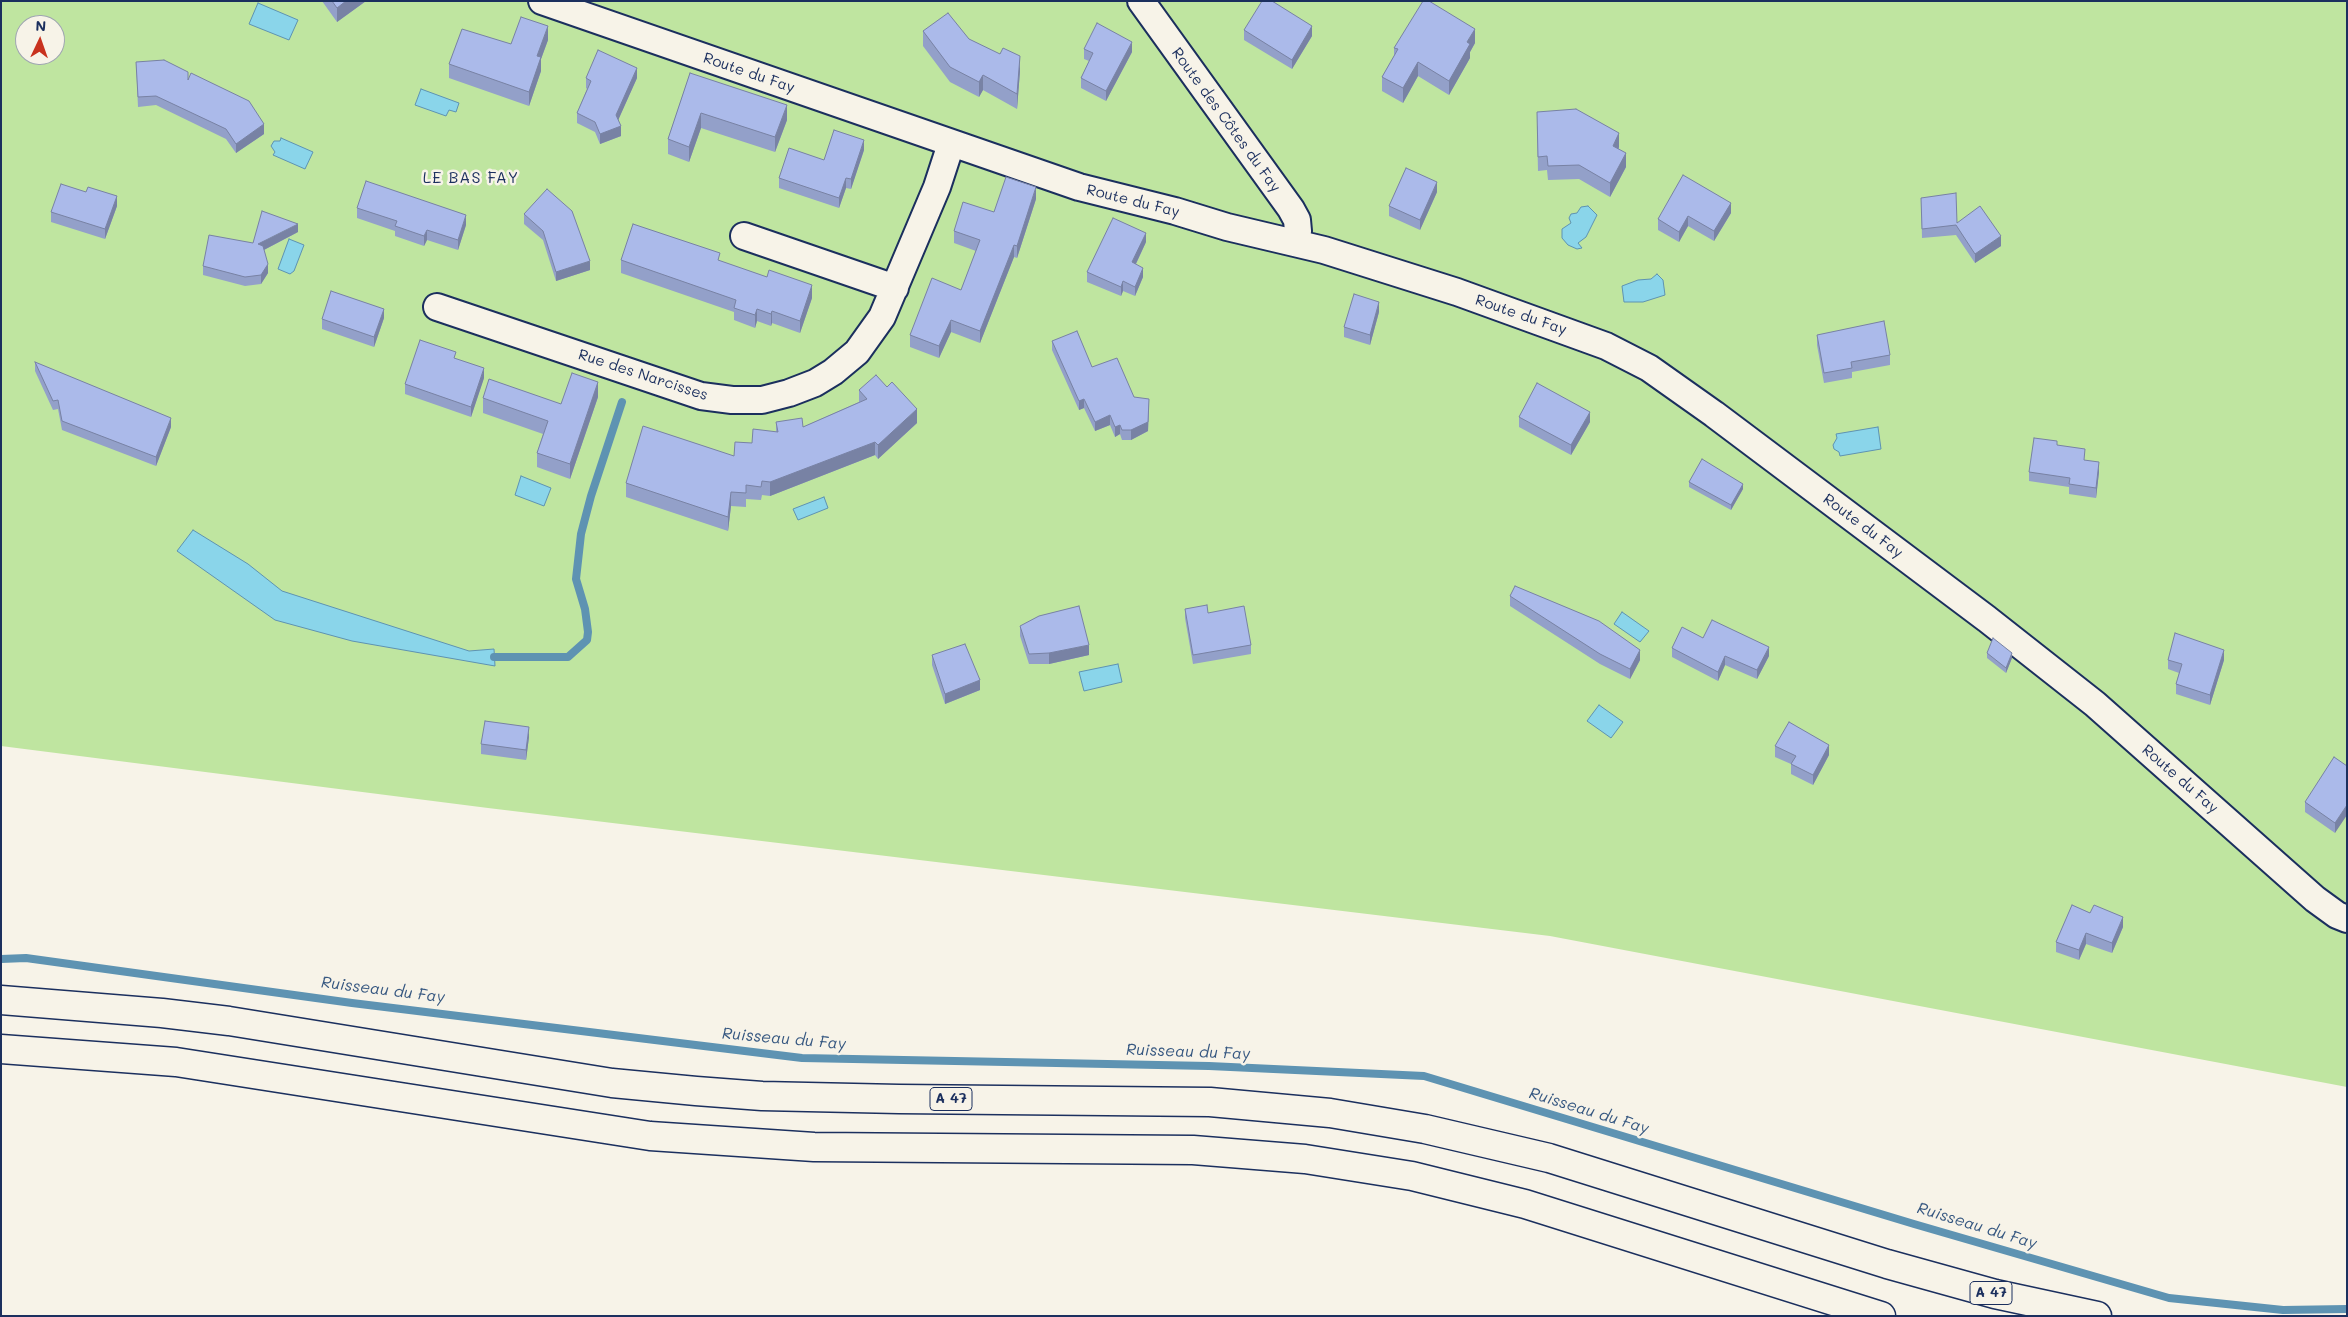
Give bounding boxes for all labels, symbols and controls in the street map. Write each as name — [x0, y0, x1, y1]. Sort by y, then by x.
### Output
north arrow — [15, 15, 65, 65]
text: N — [35, 16, 47, 35]
street label: Route des Côtes du Fay — [1168, 44, 1284, 196]
street label: Route du Fay — [701, 49, 797, 97]
district label: LE BAS FAY — [421, 168, 521, 188]
street label: Route du Fay — [1085, 181, 1181, 221]
street label: Route du Fay — [1473, 291, 1569, 339]
street label: Rue des Narcisses — [576, 346, 710, 404]
street label: Route du Fay — [1819, 490, 1907, 562]
street label: Route du Fay — [2138, 741, 2222, 817]
water label: Ruisseau du Fay — [320, 973, 446, 1007]
water label: Ruisseau du Fay — [721, 1024, 847, 1054]
water label: Ruisseau du Fay — [1125, 1040, 1251, 1064]
water label: Ruisseau du Fay — [1527, 1084, 1651, 1138]
road number: A 47 — [930, 1088, 972, 1110]
water label: Ruisseau du Fay — [1915, 1199, 2039, 1253]
road number: A 47 — [1970, 1282, 2012, 1305]

